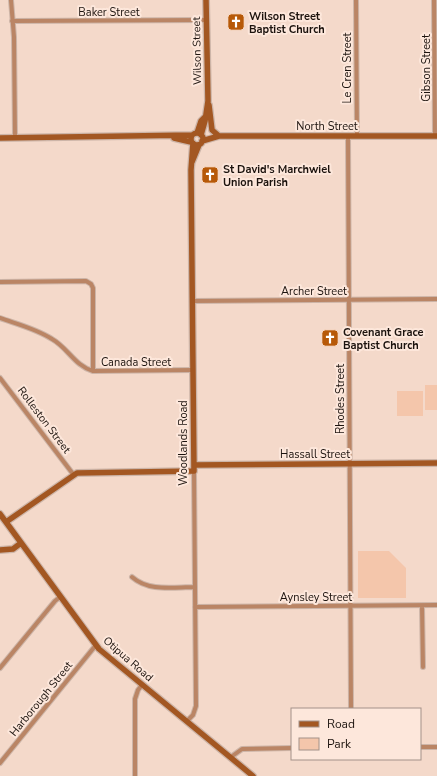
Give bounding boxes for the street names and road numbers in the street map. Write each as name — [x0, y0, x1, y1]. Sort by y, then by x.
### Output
street label: Baker Street — [78, 5, 140, 20]
street label: Wilson Street — [189, 17, 205, 85]
street label: Le Cren Street — [340, 32, 355, 103]
street label: Gibson Street — [419, 34, 434, 102]
street label: North Street — [296, 119, 358, 134]
street label: Archer Street — [281, 284, 347, 299]
street label: Canada Street — [101, 355, 171, 370]
street label: Rhodes Street — [333, 364, 348, 434]
street label: Rolleston Street — [14, 384, 74, 457]
street label: Woodlands Road — [176, 400, 191, 486]
street label: Hassall Street — [280, 447, 350, 462]
street label: Aynsley Street — [280, 590, 352, 605]
street label: Otipua Road — [100, 633, 156, 685]
street label: Harborough Street — [6, 658, 76, 740]

